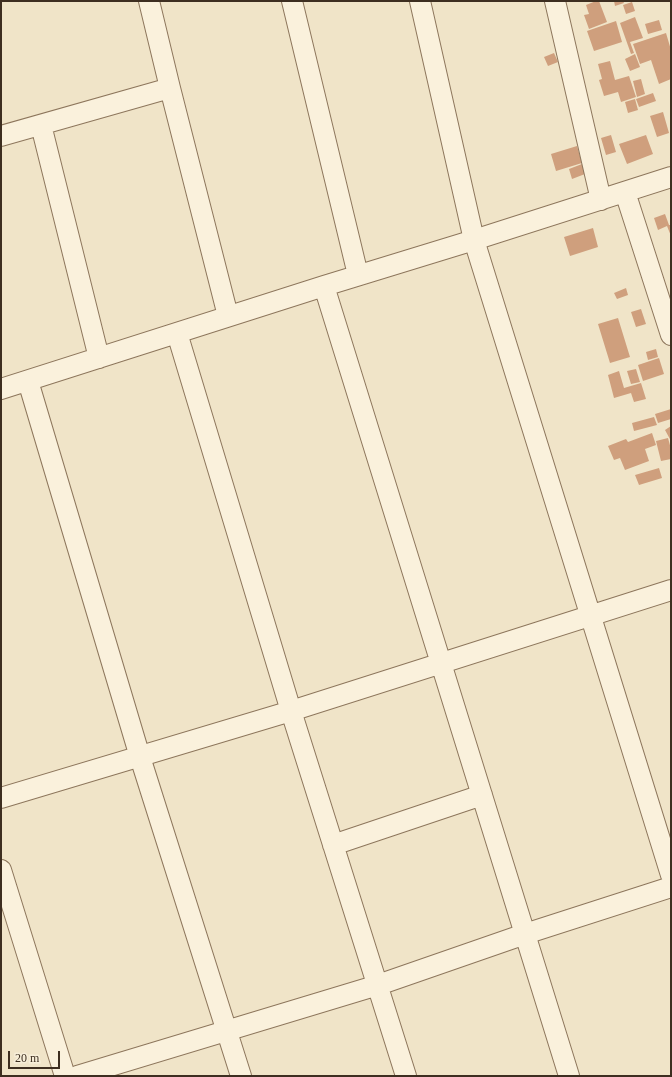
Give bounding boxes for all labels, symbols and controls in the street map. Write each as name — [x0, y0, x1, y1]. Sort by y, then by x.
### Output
scale bar — [10, 1043, 62, 1069]
text: 20 m — [15, 1051, 39, 1065]

